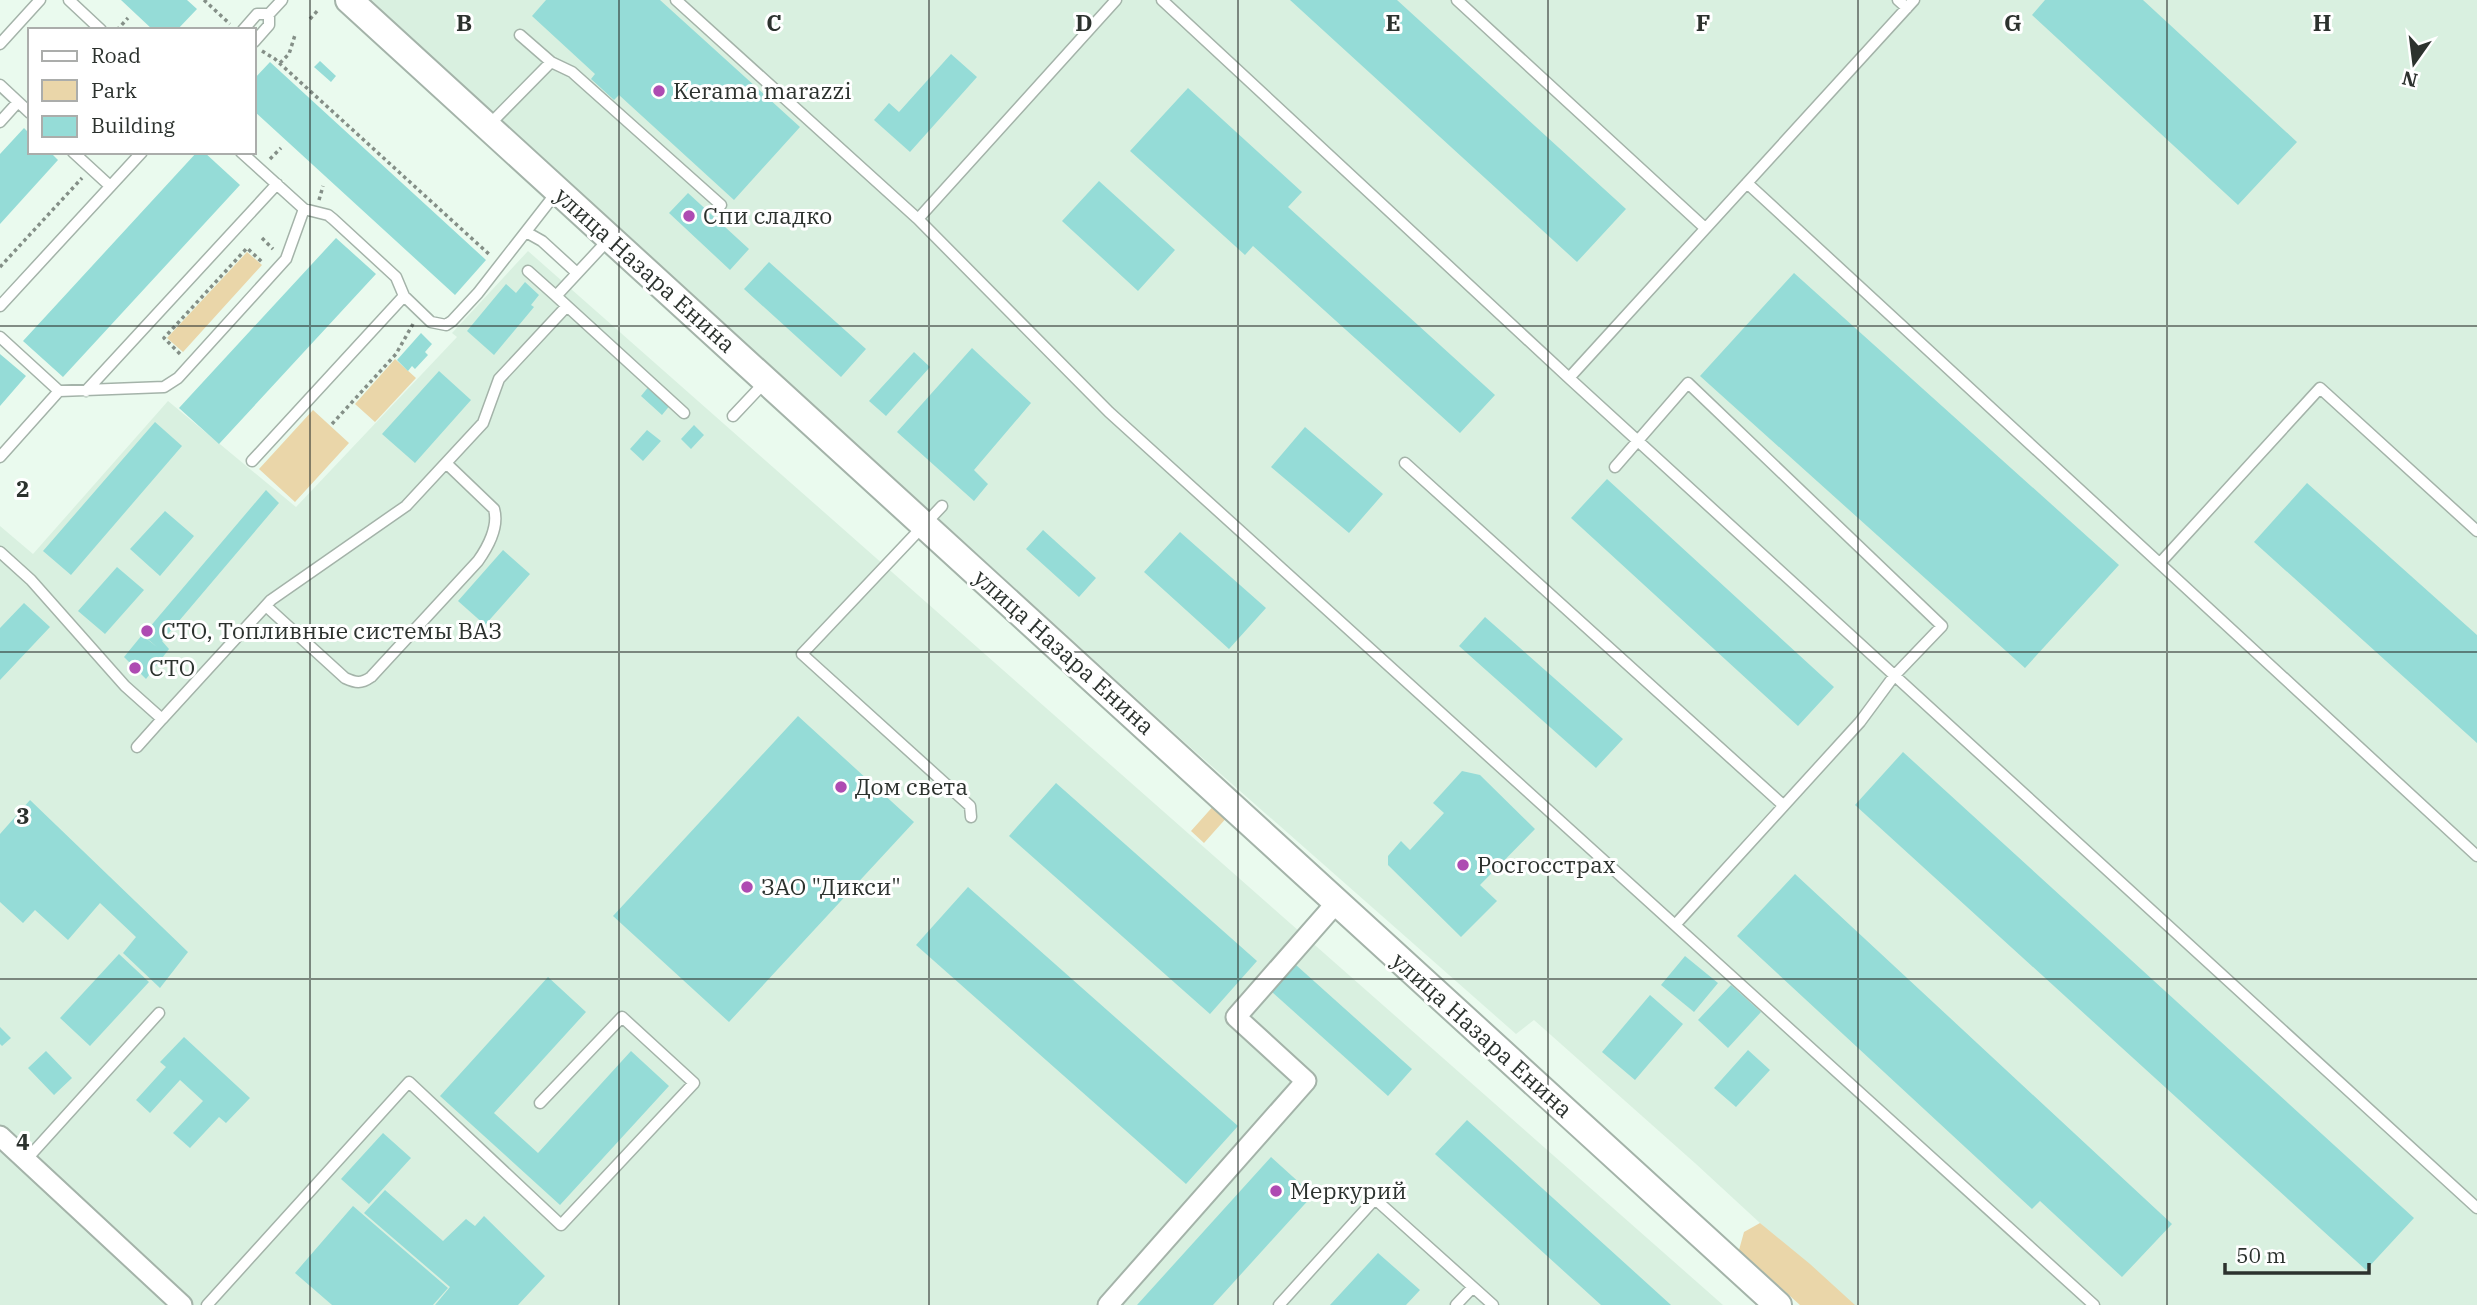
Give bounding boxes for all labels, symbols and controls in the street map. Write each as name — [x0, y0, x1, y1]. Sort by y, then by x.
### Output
text: B — [456, 7, 472, 37]
text: C — [766, 7, 782, 37]
text: D — [1075, 7, 1093, 37]
text: E — [1385, 7, 1401, 37]
text: F — [1696, 7, 1710, 37]
text: G — [2004, 7, 2022, 37]
text: H — [2313, 7, 2331, 37]
legend — [28, 28, 256, 154]
north arrow — [2379, 28, 2449, 98]
text: Road — [91, 41, 141, 69]
text: N — [2400, 66, 2420, 93]
place label: Kerama marazzi — [673, 75, 851, 105]
text: Park — [91, 76, 138, 104]
marker: Kerama marazzi — [651, 83, 667, 99]
text: Building — [91, 111, 176, 139]
street label: улица Назара Енина — [549, 180, 742, 358]
place label: Спи сладко — [703, 200, 832, 230]
marker: Спи сладко — [681, 208, 697, 224]
text: 2 — [16, 473, 30, 503]
street label: улица Назара Енина — [968, 562, 1161, 740]
place label: СТО, Топливные системы ВАЗ — [161, 615, 502, 645]
marker: СТО, Топливные системы ВАЗ — [139, 623, 155, 639]
place label: СТО — [149, 652, 195, 682]
marker: СТО — [127, 660, 143, 676]
place label: Дом света — [855, 771, 968, 801]
marker: Дом света — [833, 779, 849, 795]
text: 3 — [16, 800, 30, 830]
place label: Росгосстрах — [1477, 849, 1616, 879]
marker: Росгосстрах — [1455, 857, 1471, 873]
place label: ЗАО "Дикси" — [761, 871, 901, 901]
marker: ЗАО "Дикси" — [739, 879, 755, 895]
street label: улица Назара Енина — [1386, 945, 1579, 1123]
text: 4 — [16, 1126, 30, 1156]
place label: Меркурий — [1290, 1175, 1407, 1205]
marker: Меркурий — [1268, 1183, 1284, 1199]
scale bar — [2225, 1232, 2368, 1276]
text: 50 m — [2236, 1241, 2286, 1269]

